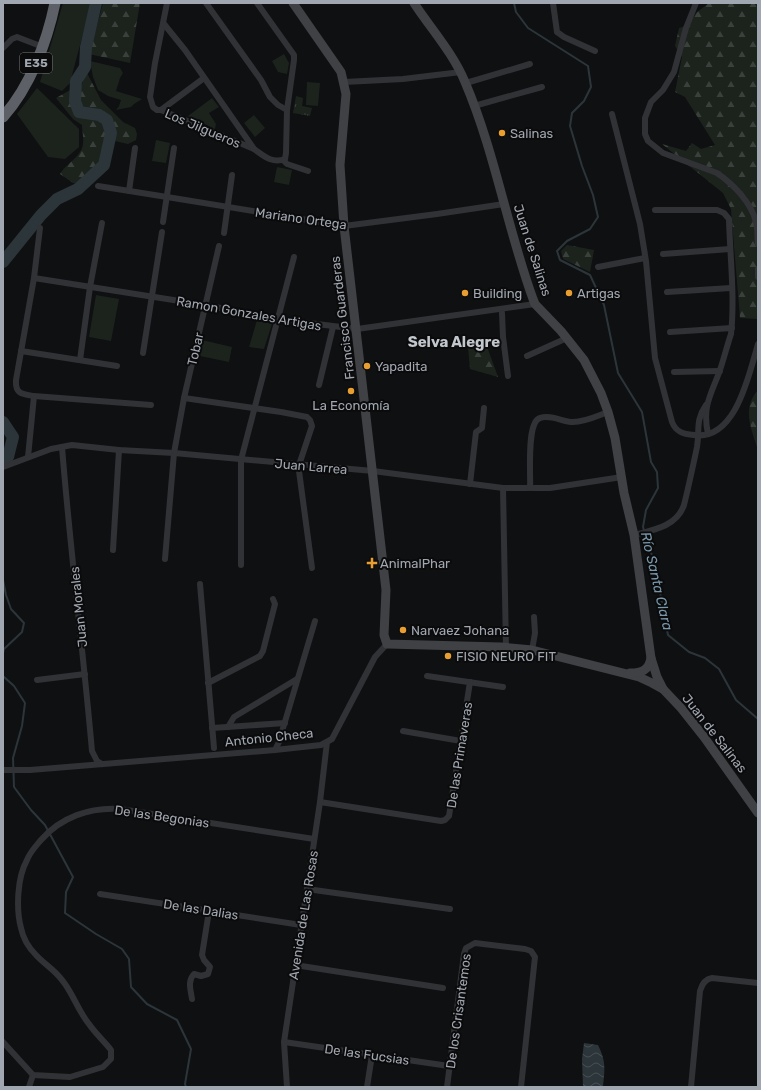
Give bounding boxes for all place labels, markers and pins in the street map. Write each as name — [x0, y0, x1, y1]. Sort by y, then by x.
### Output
place label: Salinas — [510, 126, 554, 141]
marker: Salinas — [497, 128, 507, 138]
place label: Building — [473, 286, 522, 302]
place label: Artigas — [577, 286, 621, 302]
marker: Building — [460, 288, 470, 298]
marker: Artigas — [564, 288, 574, 298]
place label: Yapadita — [375, 359, 427, 374]
marker: Yapadita — [362, 361, 372, 371]
marker: La Economía — [346, 386, 356, 396]
place label: La Economía — [312, 398, 390, 413]
place label: AnimalPhar — [380, 556, 450, 571]
marker: AnimalPhar — [367, 558, 377, 568]
place label: Narvaez Johana — [411, 623, 509, 638]
marker: Narvaez Johana — [398, 625, 408, 635]
place label: FISIO NEURO FIT — [456, 649, 556, 664]
marker: FISIO NEURO FIT — [443, 651, 453, 661]

